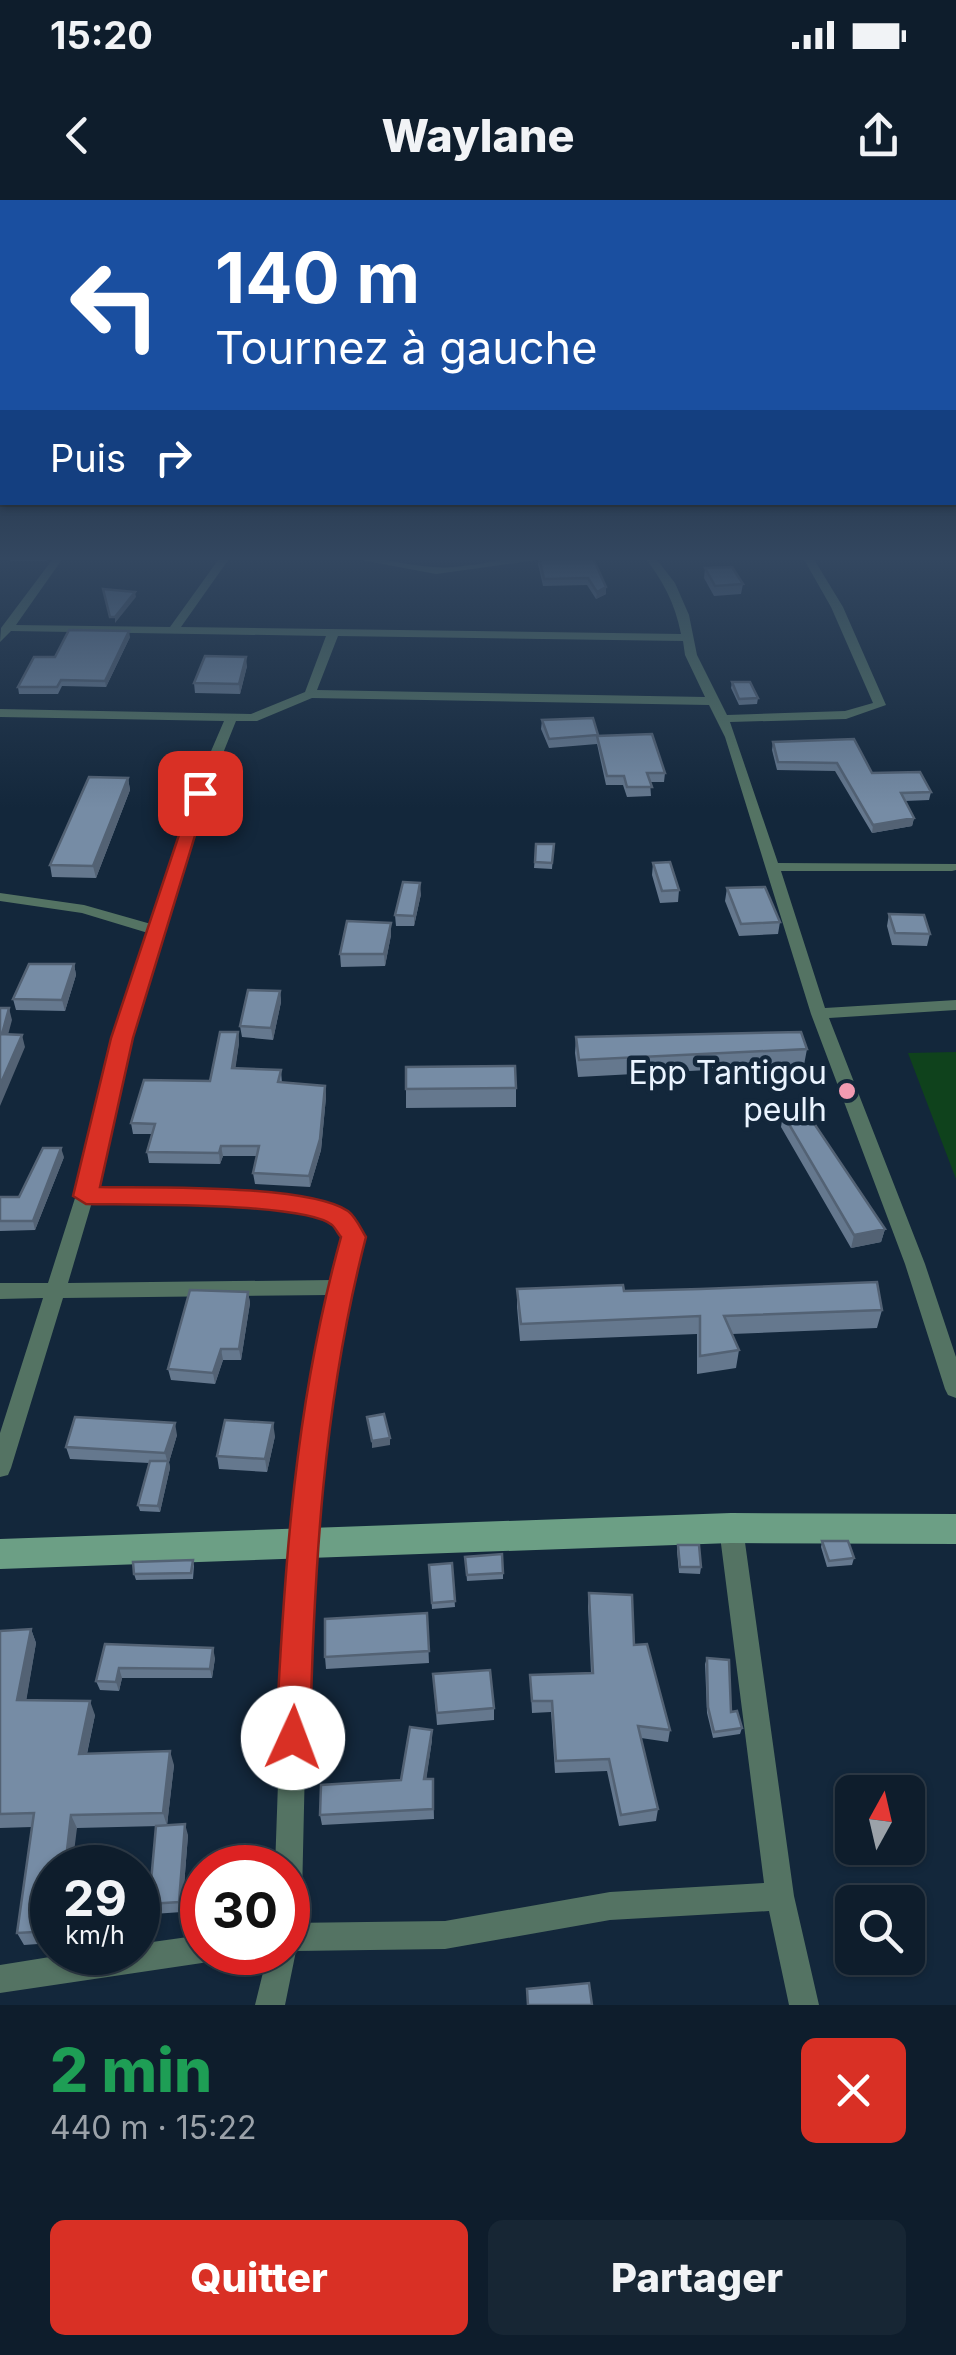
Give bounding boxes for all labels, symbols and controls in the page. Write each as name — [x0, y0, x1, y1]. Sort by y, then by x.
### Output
text: 15:20 — [50, 12, 153, 58]
icon: back — [50, 108, 105, 163]
text: Waylane — [381, 108, 575, 163]
icon: share — [851, 108, 906, 163]
text: 140 m — [215, 235, 420, 320]
icon: left — [50, 240, 180, 370]
text: Tournez à gauche — [215, 320, 597, 375]
icon: right — [146, 430, 201, 485]
text: Puis — [50, 435, 126, 481]
pin — [158, 751, 243, 836]
icon: arrive — [173, 766, 228, 821]
place label: Epp Tantigou peulh — [628, 1053, 827, 1129]
marker: Epp Tantigou peulh — [836, 1080, 858, 1102]
position arrow — [241, 1686, 345, 1790]
north arrow — [835, 1775, 925, 1865]
map controls — [835, 1775, 925, 1975]
speed limit sign: 30 — [180, 1845, 310, 1975]
text: 29 — [63, 1868, 127, 1928]
button: search — [835, 1885, 925, 1975]
text: km/h — [65, 1920, 125, 1950]
text: 2 min — [50, 2034, 212, 2106]
button: close — [801, 2038, 906, 2143]
text: 440 m · 15:22 — [50, 2108, 257, 2147]
button: Quitter — [50, 2220, 468, 2335]
button: Partager — [488, 2220, 906, 2335]

